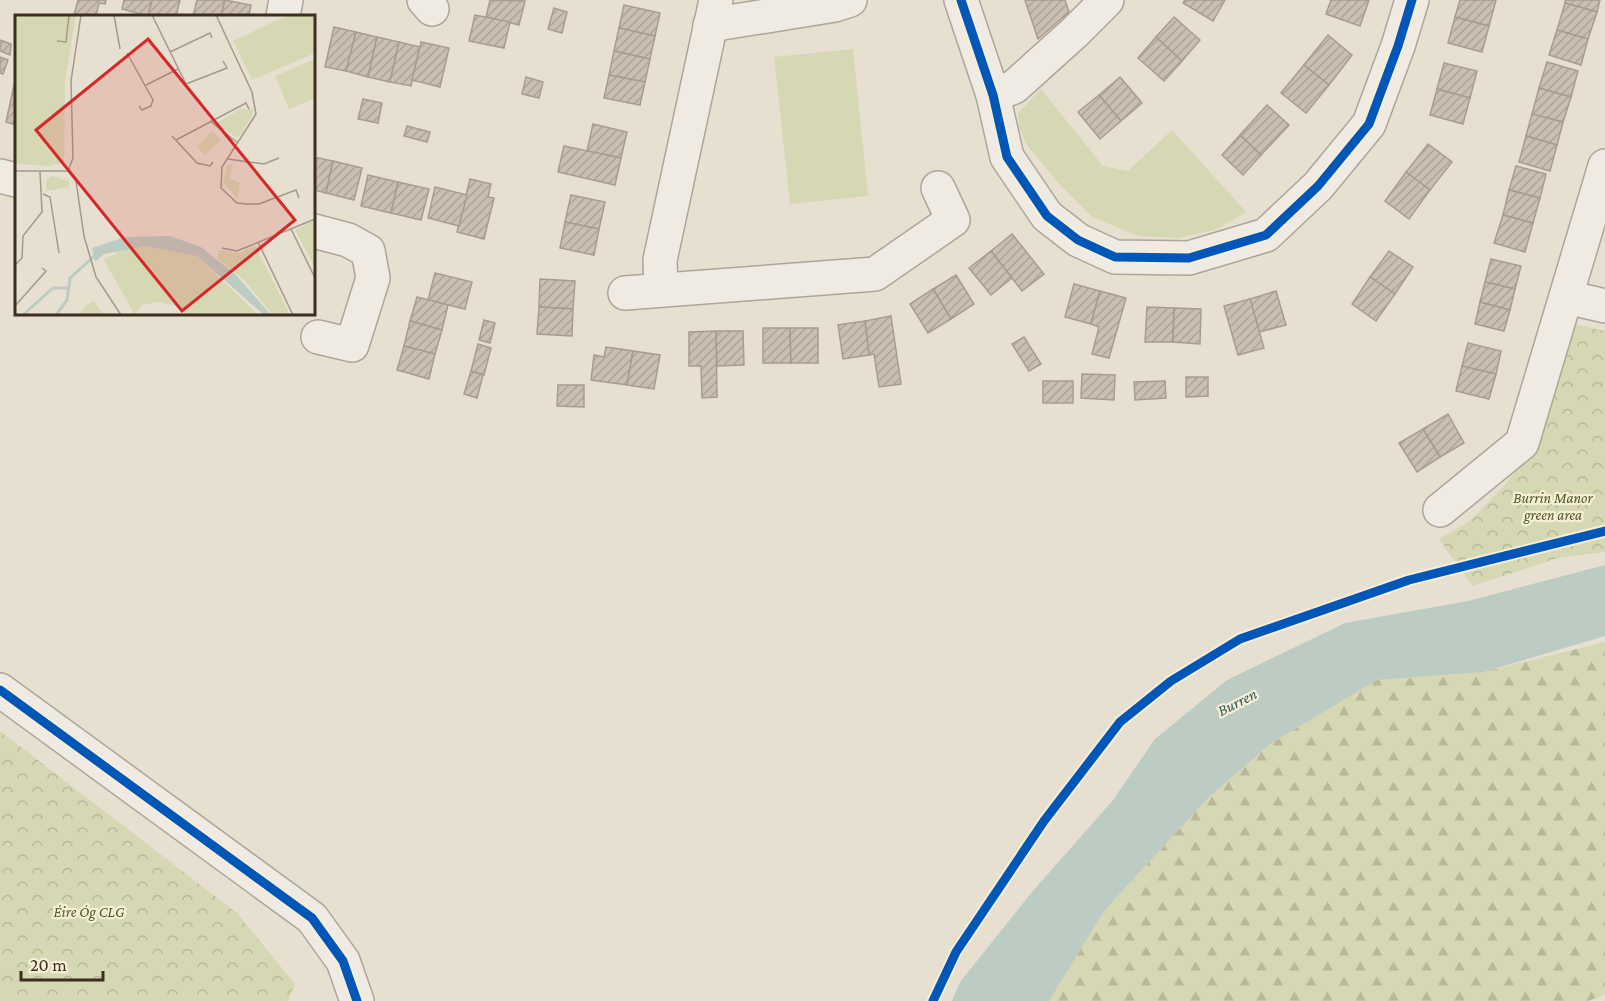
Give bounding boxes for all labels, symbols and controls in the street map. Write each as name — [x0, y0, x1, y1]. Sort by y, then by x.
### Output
inset map — [15, 15, 315, 315]
park label: Burrin Manor green area — [1513, 490, 1593, 524]
water label: Burren — [1215, 685, 1259, 719]
park label: Éire Óg CLG — [54, 904, 125, 921]
scale bar — [21, 944, 104, 982]
text: 20 m — [30, 955, 67, 975]

